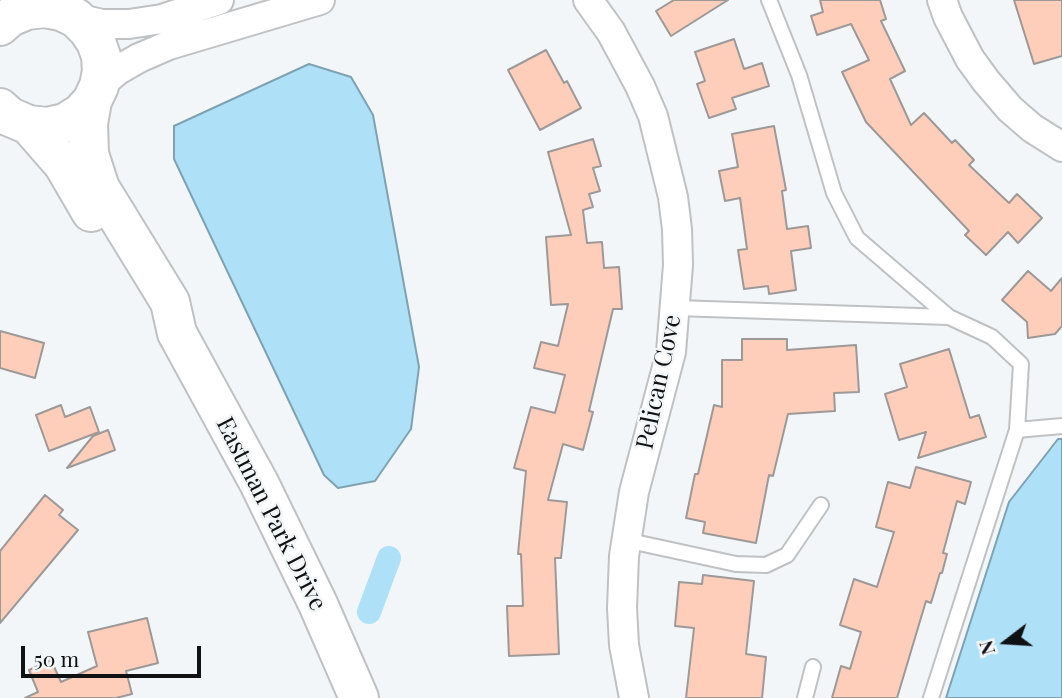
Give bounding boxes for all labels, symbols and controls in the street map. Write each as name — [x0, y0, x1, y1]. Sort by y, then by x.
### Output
street label: Pelican Cove — [631, 312, 687, 452]
street label: Eastman Park Drive — [210, 412, 332, 616]
north arrow — [971, 607, 1041, 677]
scale bar — [24, 632, 205, 676]
text: N — [971, 638, 1000, 659]
text: 50 m — [34, 644, 79, 672]

